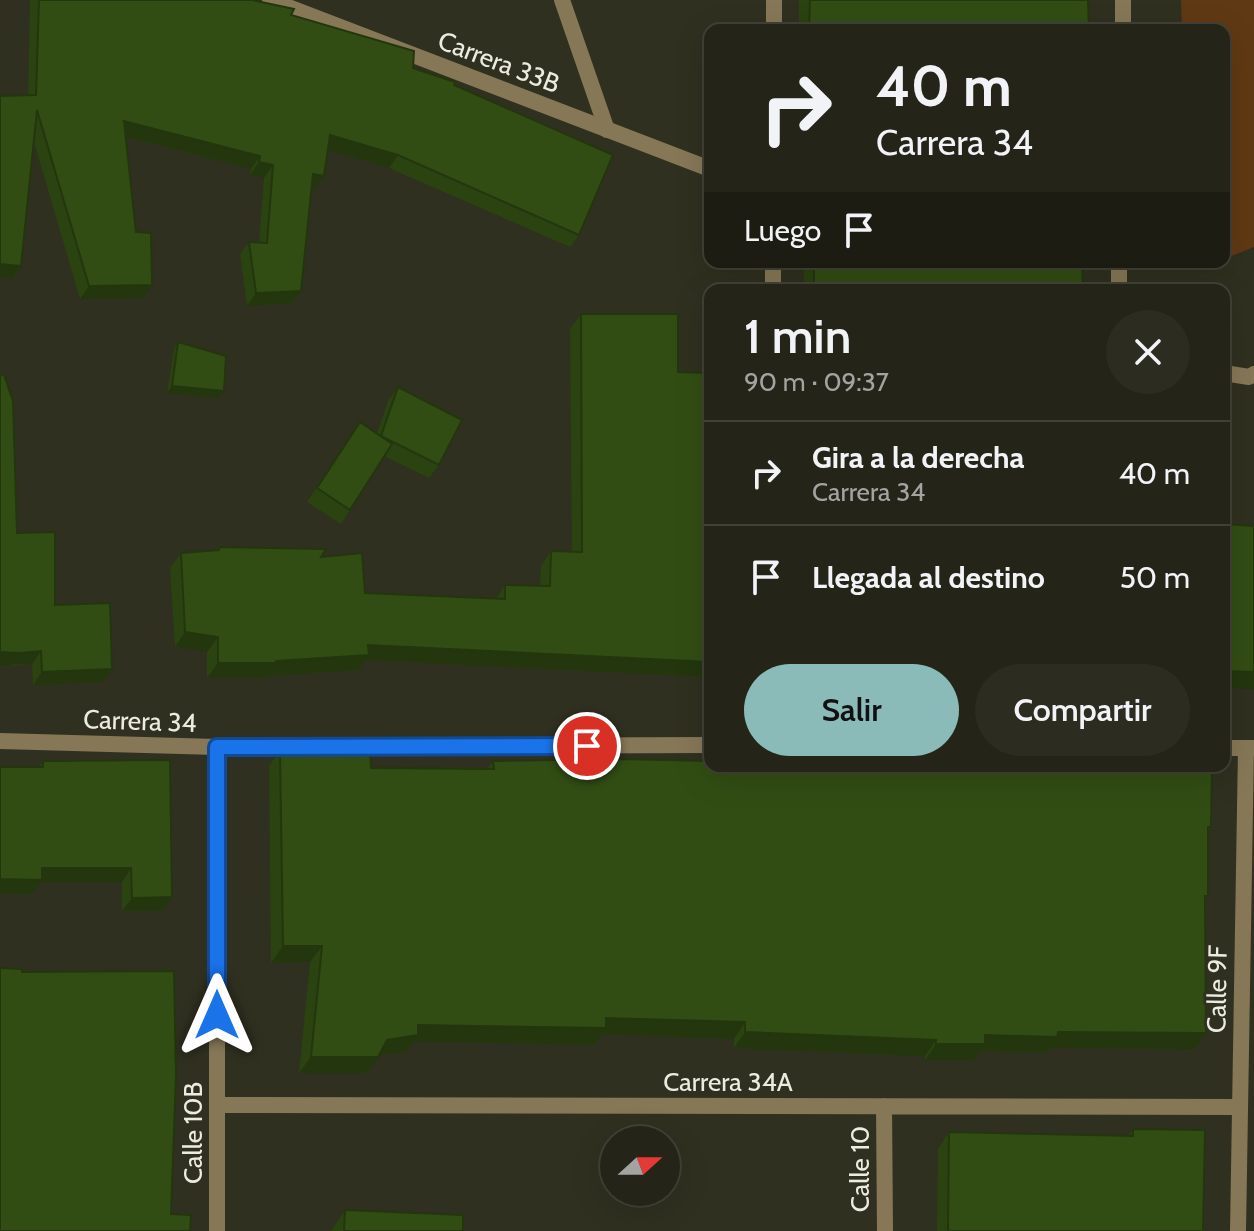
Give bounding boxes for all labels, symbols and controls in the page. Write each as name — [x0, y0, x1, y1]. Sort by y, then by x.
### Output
street label: Carrera 33B — [434, 24, 564, 100]
text: 40 m — [876, 52, 1012, 120]
icon: right — [744, 56, 848, 160]
text: Carrera 34 — [876, 120, 1033, 164]
icon: arrive — [837, 208, 881, 252]
text: Luego — [744, 212, 821, 249]
text: 1 min — [744, 307, 851, 365]
button: close — [1106, 310, 1190, 394]
text: 90 m · 09:37 — [744, 366, 889, 398]
text: Gira a la derecha — [812, 439, 1024, 476]
icon: right — [744, 451, 788, 495]
text: 40 m — [1119, 455, 1190, 492]
text: Carrera 34 — [812, 476, 925, 508]
icon: arrive — [744, 555, 788, 599]
text: Llegada al destino — [812, 559, 1045, 596]
text: 50 m — [1120, 559, 1190, 596]
button: Salir — [744, 664, 959, 756]
button: Compartir — [975, 664, 1190, 756]
street label: Carrera 34 — [83, 703, 197, 739]
pin — [553, 712, 621, 780]
icon: arrive — [565, 724, 609, 768]
street label: Calle 9F — [1200, 944, 1234, 1033]
position arrow — [175, 973, 259, 1057]
street label: Carrera 34A — [663, 1066, 793, 1098]
street label: Calle 10B — [177, 1082, 209, 1184]
north arrow — [600, 1126, 680, 1206]
map controls — [600, 1126, 680, 1206]
street label: Calle 10 — [844, 1126, 876, 1212]

